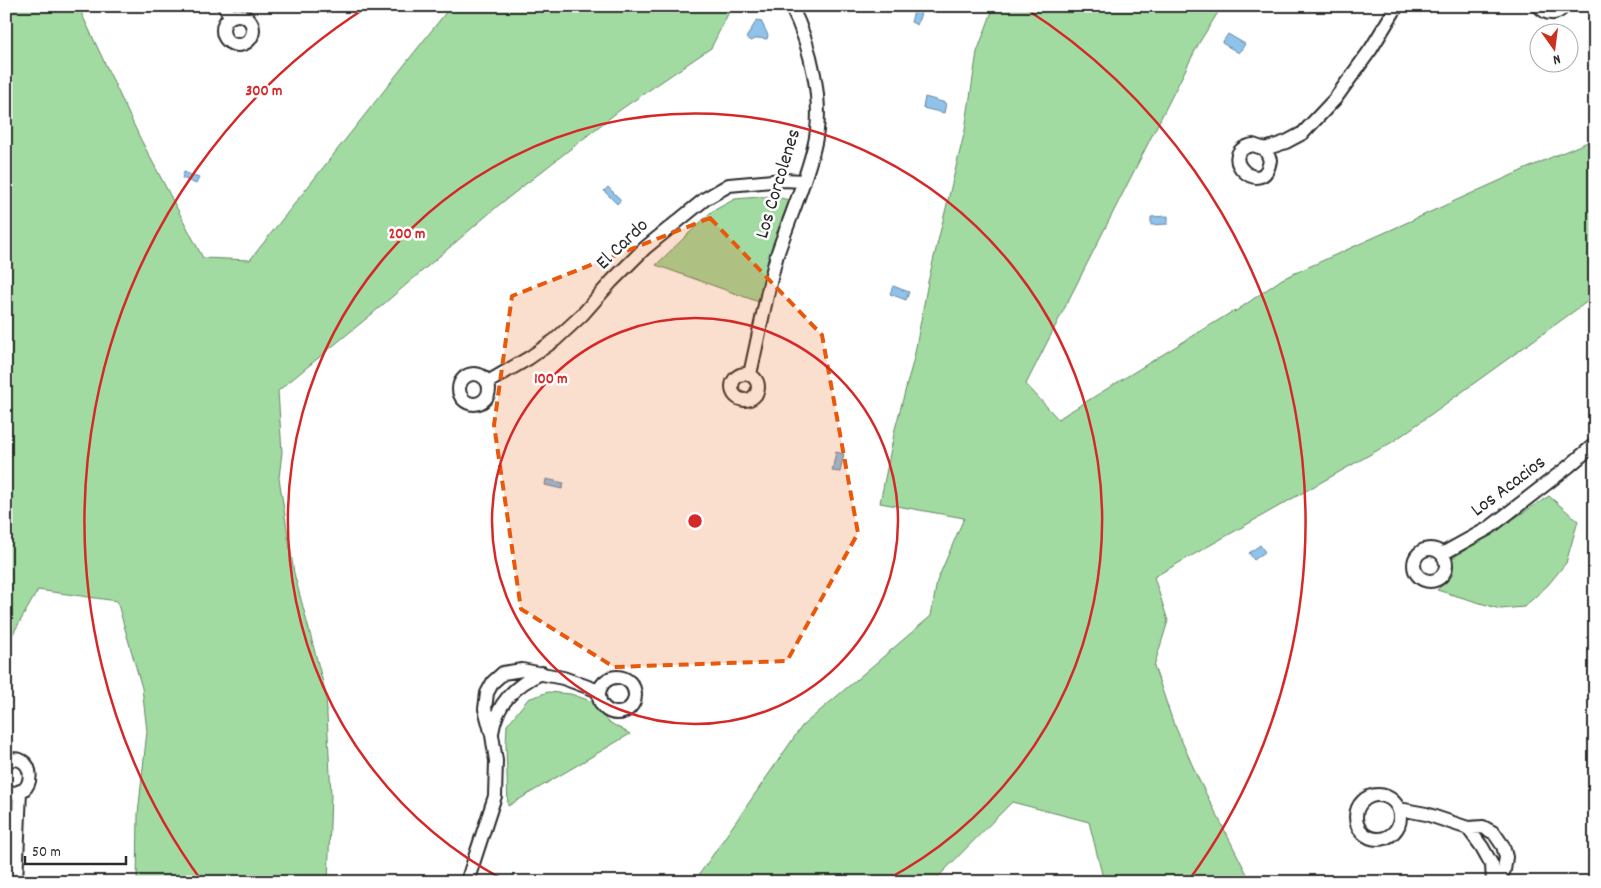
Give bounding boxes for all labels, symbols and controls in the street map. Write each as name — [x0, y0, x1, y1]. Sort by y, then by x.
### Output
north arrow — [1528, 22, 1578, 72]
text: N — [1551, 48, 1562, 69]
text: 300 m — [246, 81, 282, 103]
street label: Los Corcolenes — [749, 126, 809, 242]
street label: El Cardo — [590, 213, 656, 277]
text: 200 m — [389, 224, 425, 246]
text: 100 m — [534, 369, 568, 391]
street label: Los Acacios — [1466, 450, 1552, 524]
centre of rings — [686, 512, 704, 530]
scale bar — [25, 833, 126, 865]
text: 50 m — [32, 842, 61, 864]

